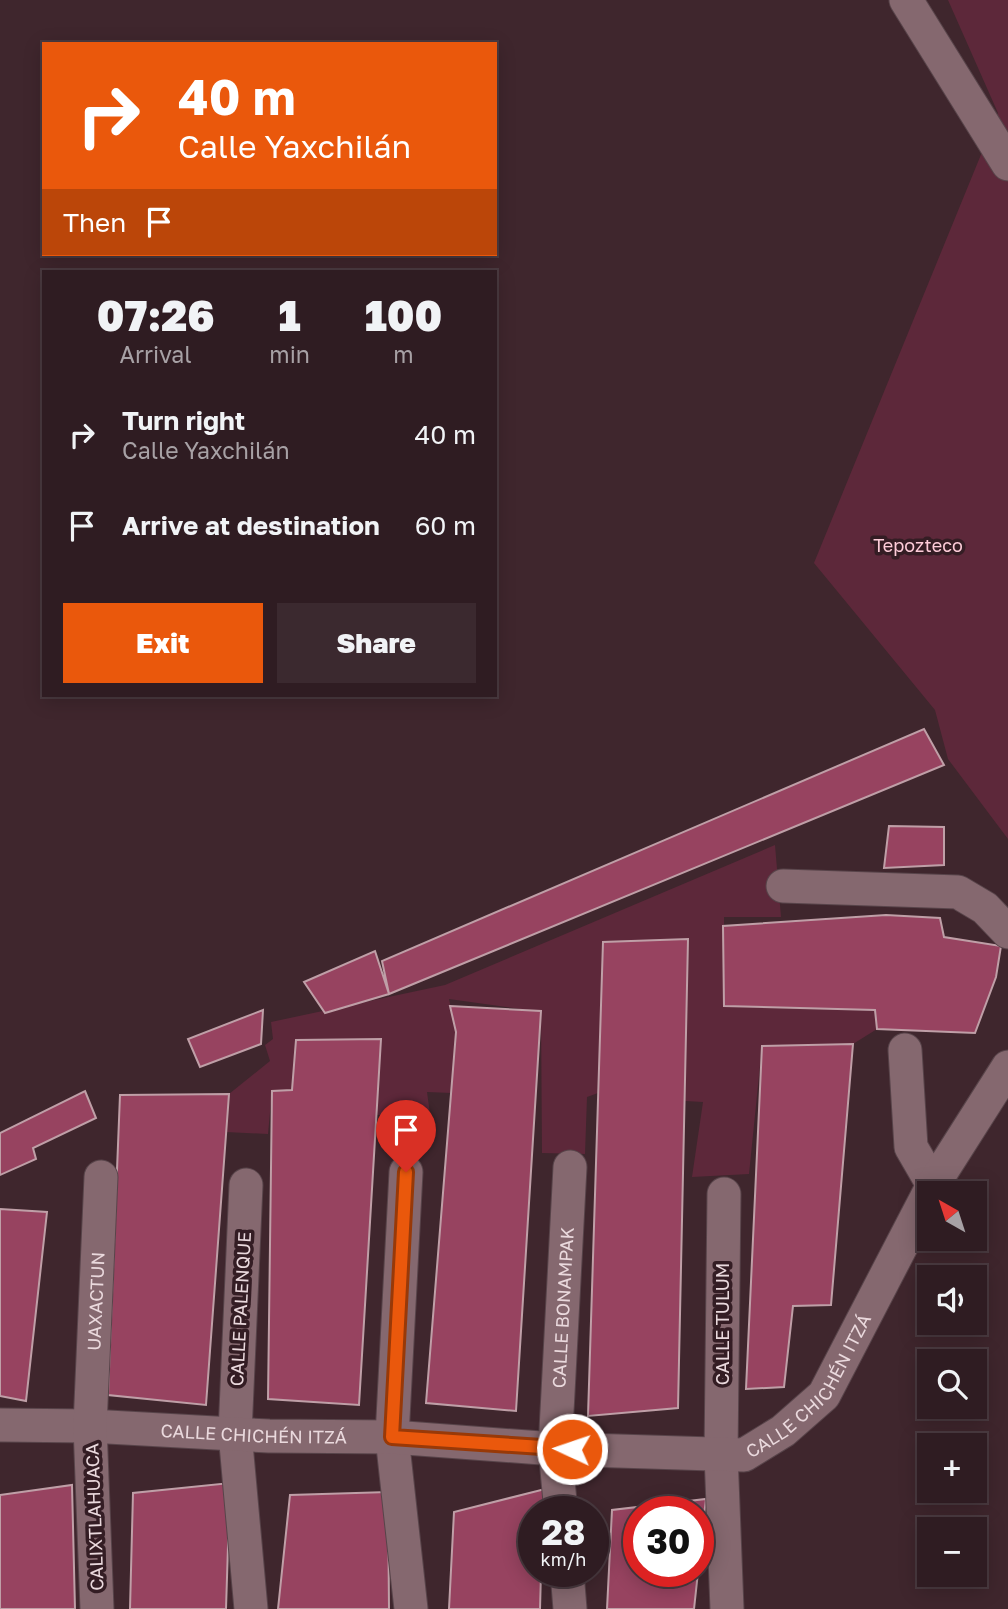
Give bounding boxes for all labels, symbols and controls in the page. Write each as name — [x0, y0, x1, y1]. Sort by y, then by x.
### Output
text: 40 m — [178, 67, 296, 126]
icon: right — [63, 70, 154, 161]
text: Calle Yaxchilán — [178, 127, 411, 165]
icon: arrive — [140, 203, 178, 241]
text: Then — [63, 207, 126, 238]
text: 07:26 — [97, 290, 215, 340]
text: 1 — [279, 290, 301, 340]
text: 100 — [365, 290, 442, 340]
text: Arrival — [120, 340, 192, 368]
text: min — [269, 340, 310, 368]
text: m — [393, 340, 414, 368]
text: Turn right — [122, 405, 245, 436]
icon: right — [63, 416, 101, 454]
text: 40 m — [415, 419, 476, 450]
text: Calle Yaxchilán — [122, 436, 290, 464]
icon: arrive — [63, 507, 101, 545]
text: Arrive at destination — [122, 510, 380, 541]
text: 60 m — [415, 510, 476, 541]
park label: Tepozteco — [873, 534, 963, 556]
button: Exit — [63, 603, 263, 683]
button: Share — [277, 603, 476, 683]
pin — [376, 1100, 436, 1172]
icon: arrive — [387, 1111, 425, 1149]
north arrow — [917, 1181, 987, 1251]
map controls — [917, 1181, 987, 1587]
street label: CALLE BONAMPAK — [547, 1226, 578, 1389]
street label: CALLE PALENQUE — [225, 1231, 255, 1387]
street label: UAXACTUN — [82, 1251, 109, 1351]
street label: CALLE TULUM — [711, 1263, 733, 1385]
button: sound — [917, 1265, 987, 1335]
street label: CALLE CHICHÉN ITZÁ — [742, 1310, 875, 1462]
button: search — [917, 1349, 987, 1419]
position arrow — [535, 1412, 609, 1486]
street label: CALLE CHICHÉN ITZÁ — [160, 1419, 347, 1448]
button: + — [917, 1433, 987, 1503]
street label: CALIXTLAHUACA — [80, 1443, 108, 1591]
speed limit sign: 30 — [623, 1496, 714, 1587]
text: 28 — [542, 1511, 585, 1553]
button: − — [917, 1517, 987, 1587]
text: km/h — [541, 1548, 586, 1570]

